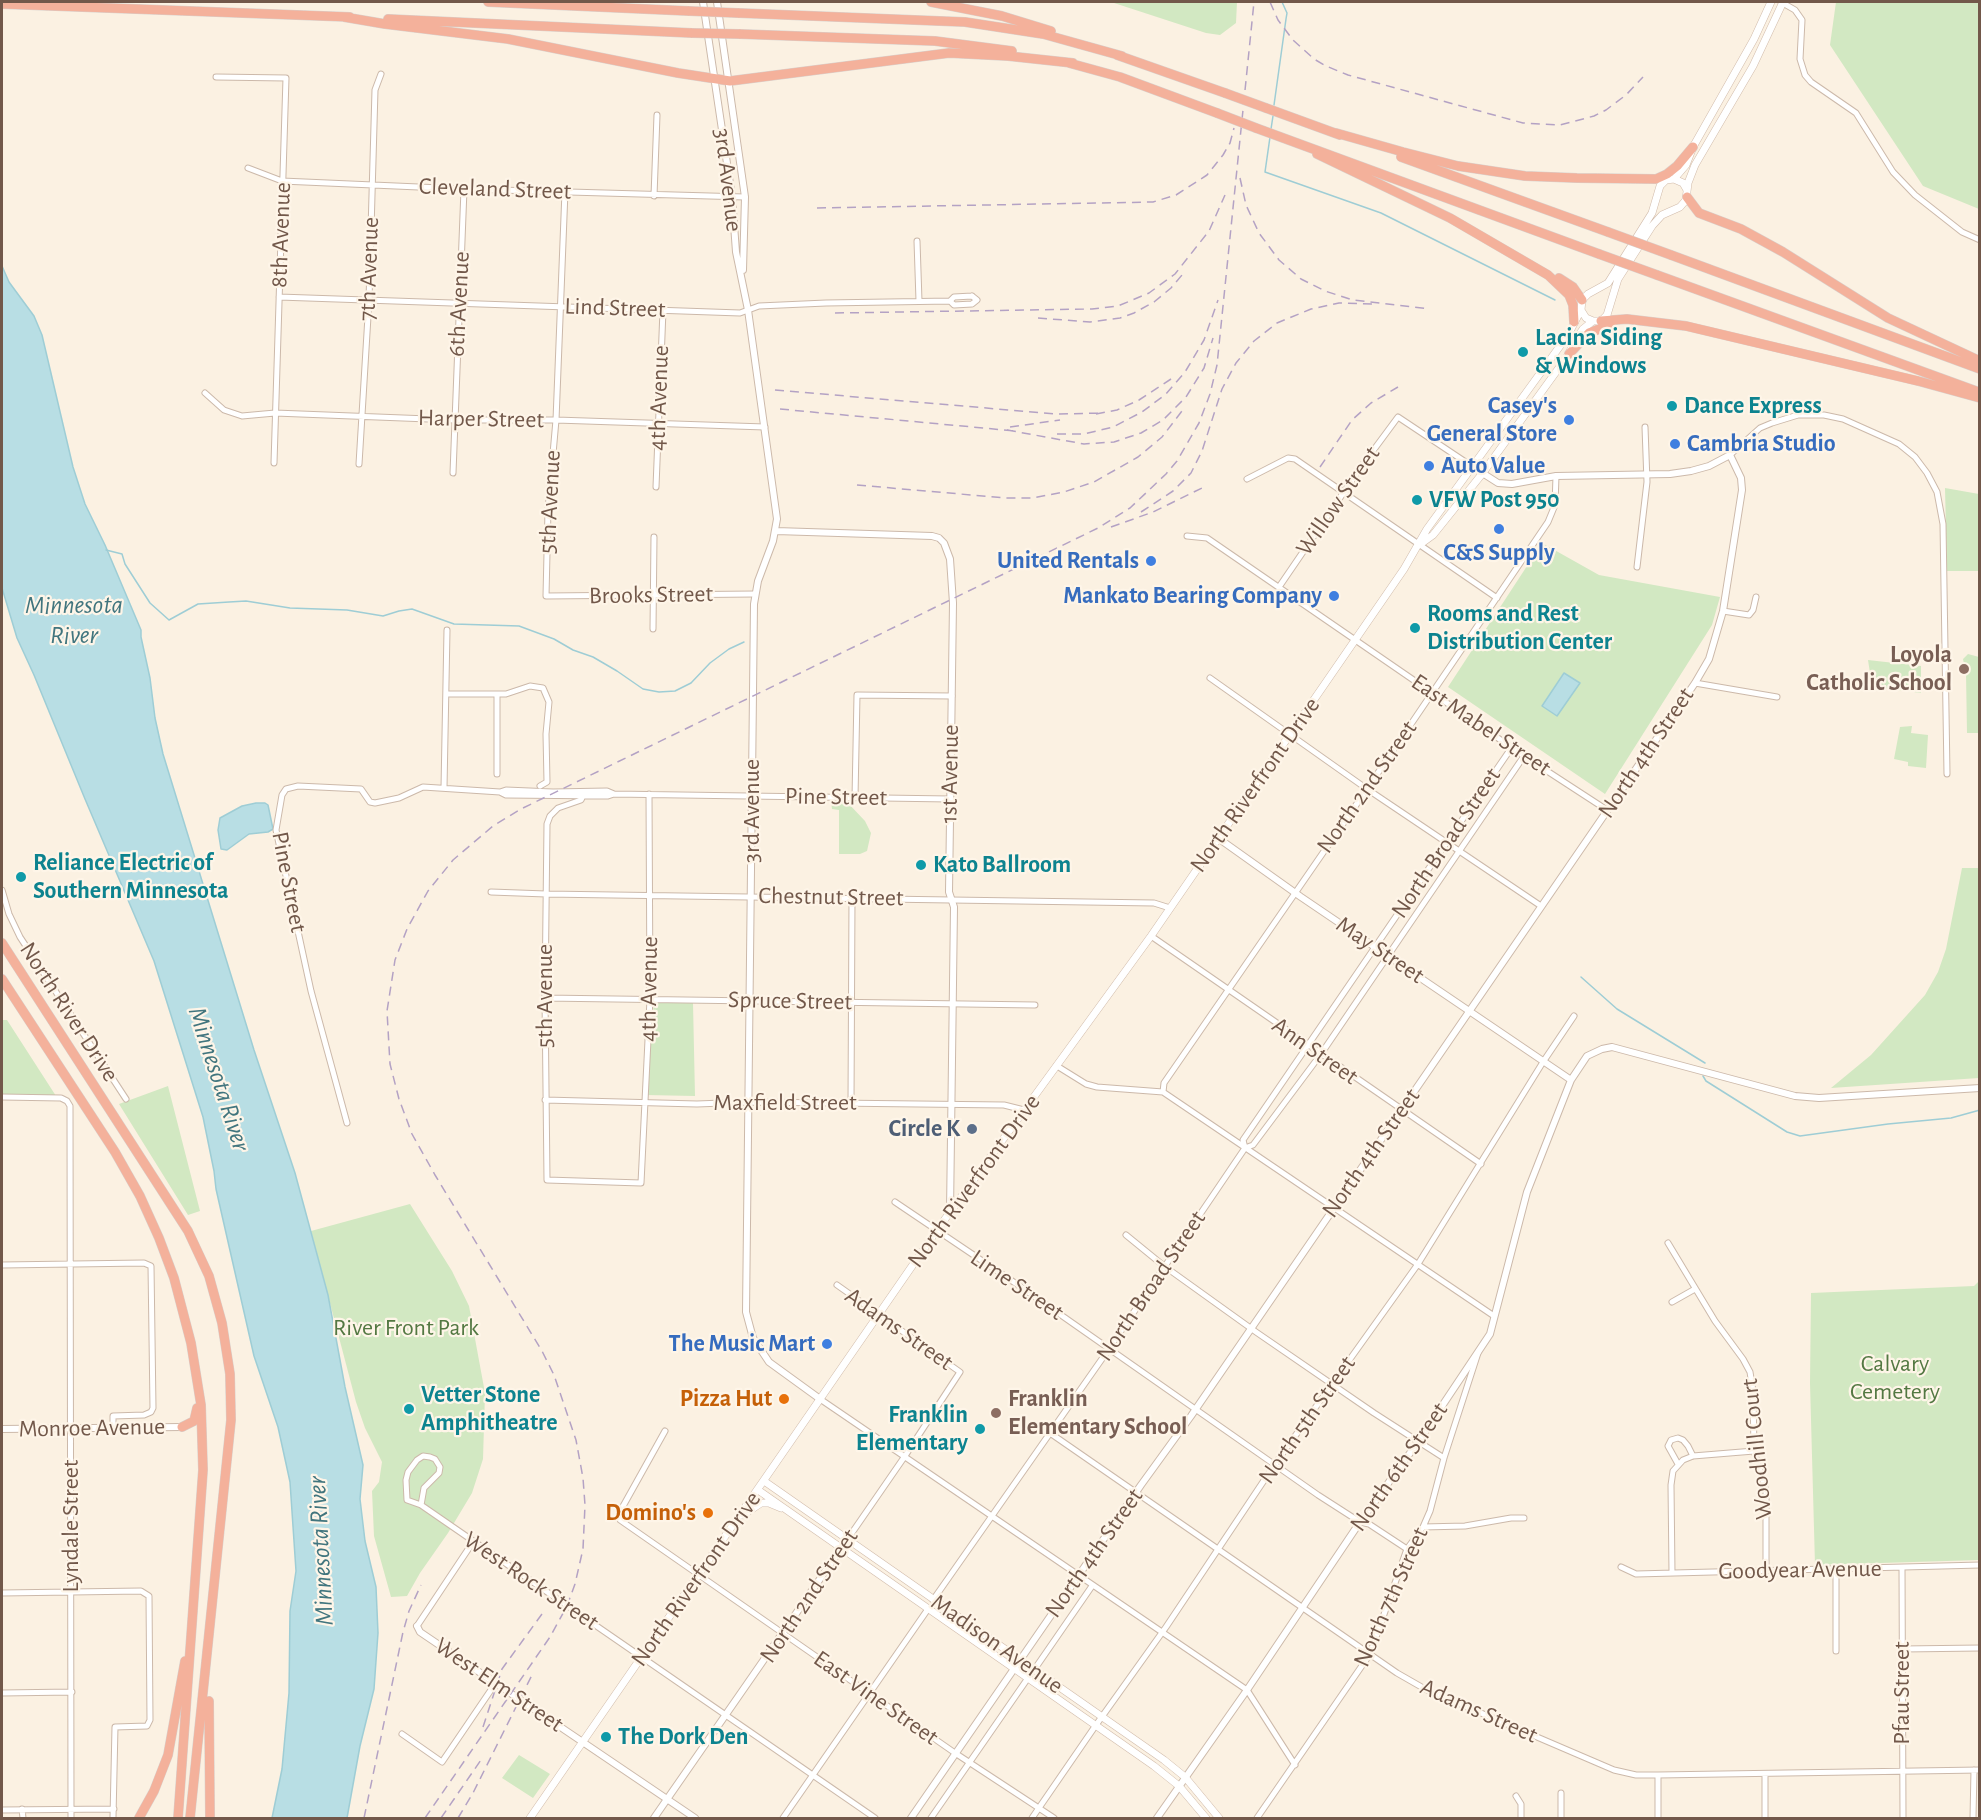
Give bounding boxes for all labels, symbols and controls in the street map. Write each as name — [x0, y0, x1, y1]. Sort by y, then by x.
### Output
street label: 3rd Avenue — [707, 127, 749, 233]
street label: Cleveland Street — [418, 172, 572, 206]
street label: 8th Avenue — [265, 182, 297, 288]
street label: 7th Avenue — [353, 216, 385, 322]
street label: 6th Avenue — [442, 251, 476, 357]
street label: Lind Street — [564, 292, 666, 324]
place label: Lacina Siding & Windows — [1535, 324, 1662, 380]
street label: 4th Avenue — [643, 345, 675, 451]
marker: Lacina Siding & Windows — [1516, 345, 1530, 359]
place label: Casey's General Store — [1427, 392, 1557, 448]
place label: Dance Express — [1684, 392, 1822, 420]
marker: Dance Express — [1665, 399, 1679, 413]
street label: Harper Street — [418, 404, 544, 434]
marker: Casey's General Store — [1562, 413, 1576, 427]
place label: Cambria Studio — [1687, 430, 1836, 458]
marker: Cambria Studio — [1668, 437, 1682, 451]
street label: Willow Street — [1290, 441, 1386, 561]
street label: 5th Avenue — [533, 449, 567, 555]
place label: Auto Value — [1441, 452, 1545, 480]
marker: Auto Value — [1422, 459, 1436, 473]
place label: VFW Post 950 — [1429, 486, 1560, 514]
marker: VFW Post 950 — [1410, 493, 1424, 507]
marker: C&S Supply — [1492, 522, 1506, 536]
place label: C&S Supply — [1443, 539, 1555, 567]
place label: United Rentals — [997, 547, 1139, 575]
marker: United Rentals — [1144, 554, 1158, 568]
street label: Brooks Street — [589, 580, 713, 610]
place label: Mankato Bearing Company — [1063, 582, 1322, 610]
water label: Minnesota River — [25, 589, 123, 650]
marker: Mankato Bearing Company — [1327, 589, 1341, 603]
place label: Rooms and Rest Distribution Center — [1427, 600, 1612, 656]
marker: Rooms and Rest Distribution Center — [1408, 621, 1422, 635]
place label: Loyola Catholic School — [1806, 641, 1952, 697]
marker: Loyola Catholic School — [1957, 662, 1971, 676]
street label: East Mabel Street — [1406, 668, 1556, 782]
street label: North 4th Street — [1592, 682, 1700, 824]
street label: North Riverfront Drive — [1184, 692, 1326, 878]
street label: North 2nd Street — [1311, 715, 1423, 859]
street label: 1st Avenue — [935, 724, 965, 824]
street label: 3rd Avenue — [738, 759, 766, 863]
street label: North Broad Street — [1385, 762, 1507, 924]
street label: Pine Street — [785, 782, 887, 812]
street label: Pine Street — [265, 829, 313, 935]
place label: Reliance Electric of Southern Minnesota — [33, 849, 229, 905]
place label: Kato Ballroom — [933, 851, 1071, 879]
marker: Kato Ballroom — [914, 858, 928, 872]
marker: Reliance Electric of Southern Minnesota — [14, 870, 28, 884]
street label: Chestnut Street — [758, 881, 904, 913]
street label: May Street — [1330, 910, 1430, 990]
street label: 4th Avenue — [634, 936, 664, 1042]
street label: North River Drive — [13, 937, 125, 1087]
street label: 5th Avenue — [531, 944, 559, 1048]
street label: Spruce Street — [728, 986, 852, 1016]
water label: Minnesota River — [181, 1003, 257, 1155]
street label: Ann Street — [1266, 1011, 1364, 1091]
street label: North 4th Street — [1316, 1083, 1426, 1223]
street label: Maxfield Street — [713, 1089, 857, 1117]
street label: North Riverfront Drive — [901, 1089, 1047, 1273]
place label: Circle K — [889, 1115, 960, 1143]
marker: Circle K — [965, 1122, 979, 1136]
street label: North Broad Street — [1090, 1205, 1212, 1367]
street label: Lime Street — [965, 1243, 1069, 1327]
street label: Adams Street — [839, 1281, 959, 1377]
park label: River Front Park — [333, 1314, 479, 1342]
place label: The Music Mart — [669, 1330, 815, 1358]
marker: The Music Mart — [820, 1337, 834, 1351]
street label: North 5th Street — [1252, 1350, 1362, 1490]
park label: Calvary Cemetery — [1850, 1350, 1940, 1406]
street label: Woodhill Court — [1735, 1377, 1779, 1521]
place label: Vetter Stone Amphitheatre — [421, 1381, 558, 1437]
place label: Pizza Hut — [680, 1385, 772, 1413]
place label: Franklin Elementary School — [1008, 1385, 1187, 1441]
marker: Pizza Hut — [777, 1392, 791, 1406]
street label: North 6th Street — [1344, 1397, 1454, 1537]
place label: Franklin Elementary — [856, 1401, 968, 1457]
marker: Vetter Stone Amphitheatre — [402, 1402, 416, 1416]
marker: Franklin Elementary School — [989, 1406, 1003, 1420]
street label: Monroe Avenue — [18, 1412, 166, 1444]
marker: Franklin Elementary — [973, 1422, 987, 1436]
street label: Lyndale Street — [57, 1459, 85, 1593]
water label: Minnesota River — [302, 1475, 340, 1627]
street label: North 4th Street — [1039, 1483, 1149, 1623]
street label: North Riverfront Drive — [625, 1486, 767, 1672]
place label: Domino's — [605, 1499, 696, 1527]
marker: Domino's — [701, 1506, 715, 1520]
street label: North 2nd Street — [754, 1523, 864, 1669]
street label: North 7th Street — [1347, 1523, 1435, 1671]
street label: West Rock Street — [458, 1525, 604, 1637]
street label: Goodyear Avenue — [1718, 1554, 1882, 1586]
street label: Madison Avenue — [925, 1588, 1069, 1700]
street label: West Elm Street — [429, 1631, 569, 1739]
street label: Pfau Street — [1888, 1641, 1916, 1745]
street label: East Vine Street — [808, 1644, 944, 1752]
street label: Adams Street — [1416, 1672, 1542, 1750]
place label: The Dork Den — [618, 1723, 749, 1751]
marker: The Dork Den — [599, 1730, 613, 1744]

